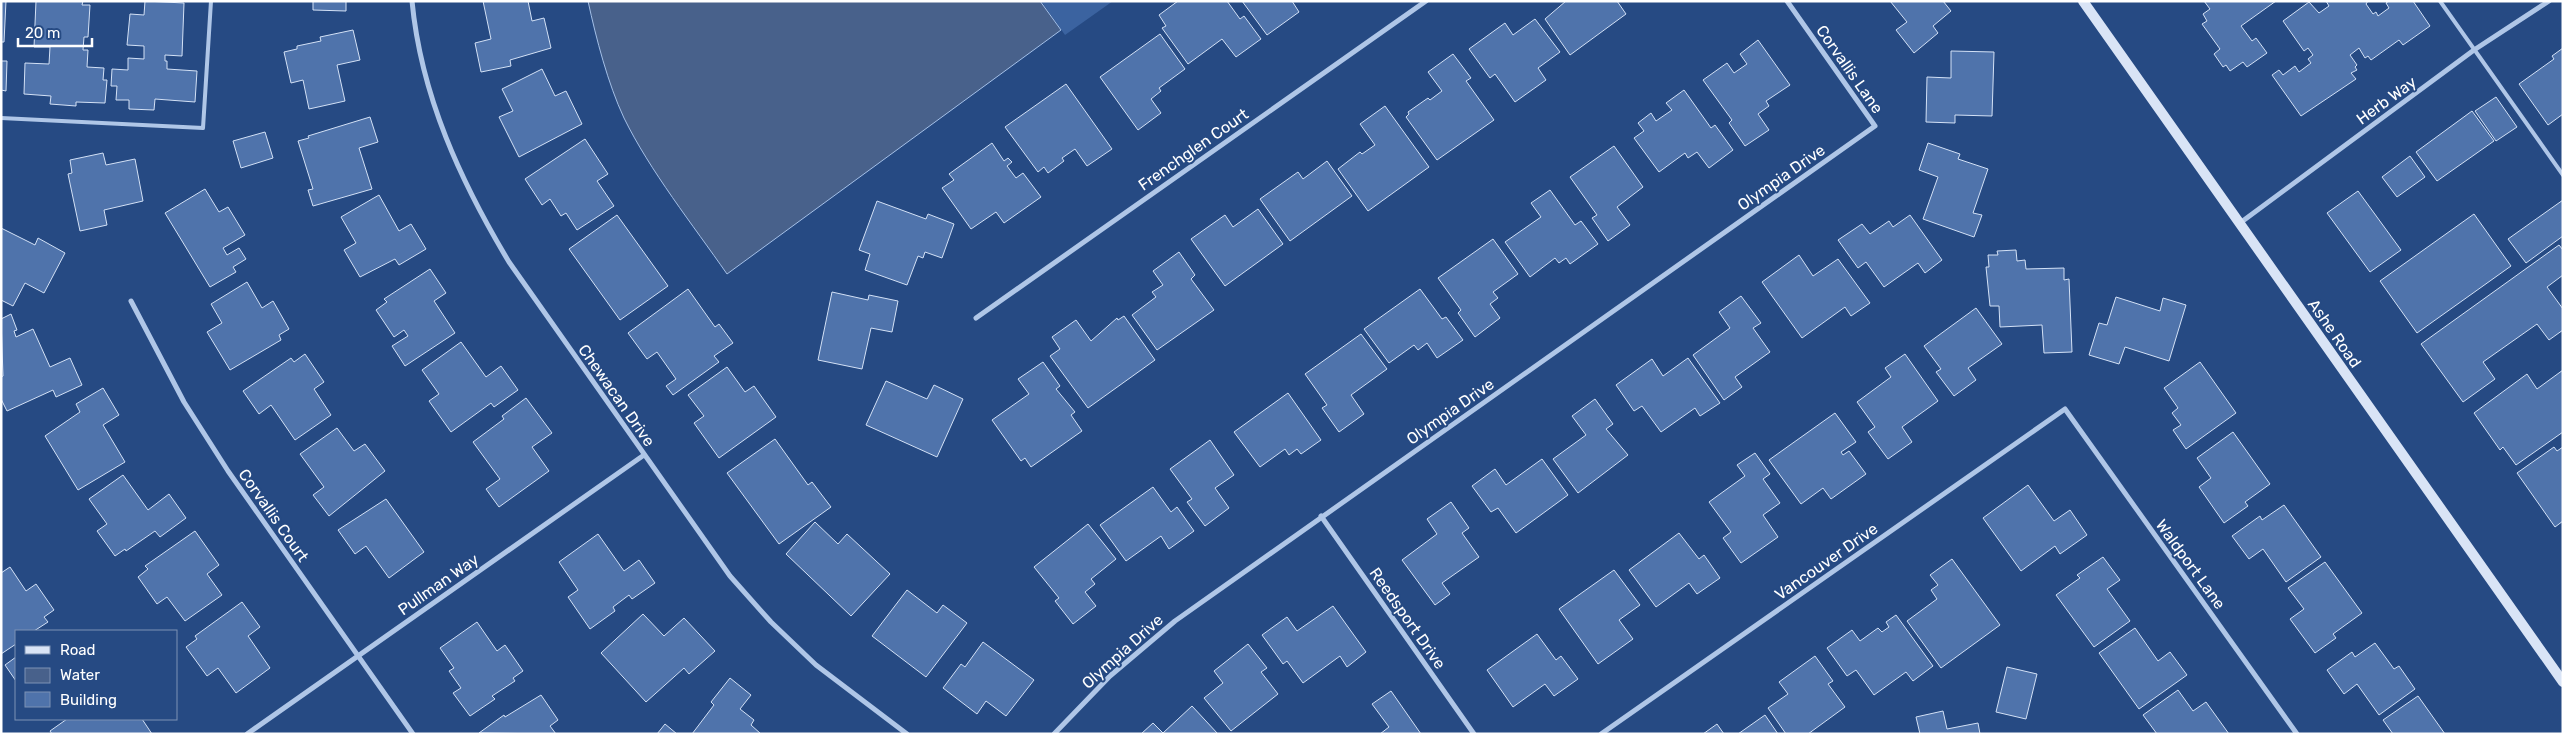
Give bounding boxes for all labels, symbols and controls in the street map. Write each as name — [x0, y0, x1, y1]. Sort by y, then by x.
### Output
scale bar — [18, 15, 91, 47]
street label: Corvallis Lane — [1812, 21, 1887, 117]
text: 20 m — [25, 24, 60, 42]
street label: Herb Way — [2353, 72, 2420, 129]
street label: Frenchglen Court — [1135, 104, 1252, 195]
street label: Olympia Drive — [1734, 140, 1829, 215]
street label: Ashe Road — [2304, 295, 2365, 371]
street label: Chewacan Drive — [574, 341, 659, 450]
street label: Olympia Drive — [1403, 374, 1498, 449]
street label: Corvallis Court — [235, 465, 313, 565]
street label: Waldport Lane — [2152, 516, 2230, 613]
street label: Vancouver Drive — [1771, 519, 1881, 604]
street label: Pullman Way — [394, 550, 482, 619]
street label: Reedsport Drive — [1366, 564, 1450, 673]
street label: Olympia Drive — [1078, 610, 1167, 693]
legend — [15, 630, 178, 720]
text: Road — [60, 641, 96, 659]
text: Water — [60, 666, 100, 684]
text: Building — [60, 691, 117, 709]

